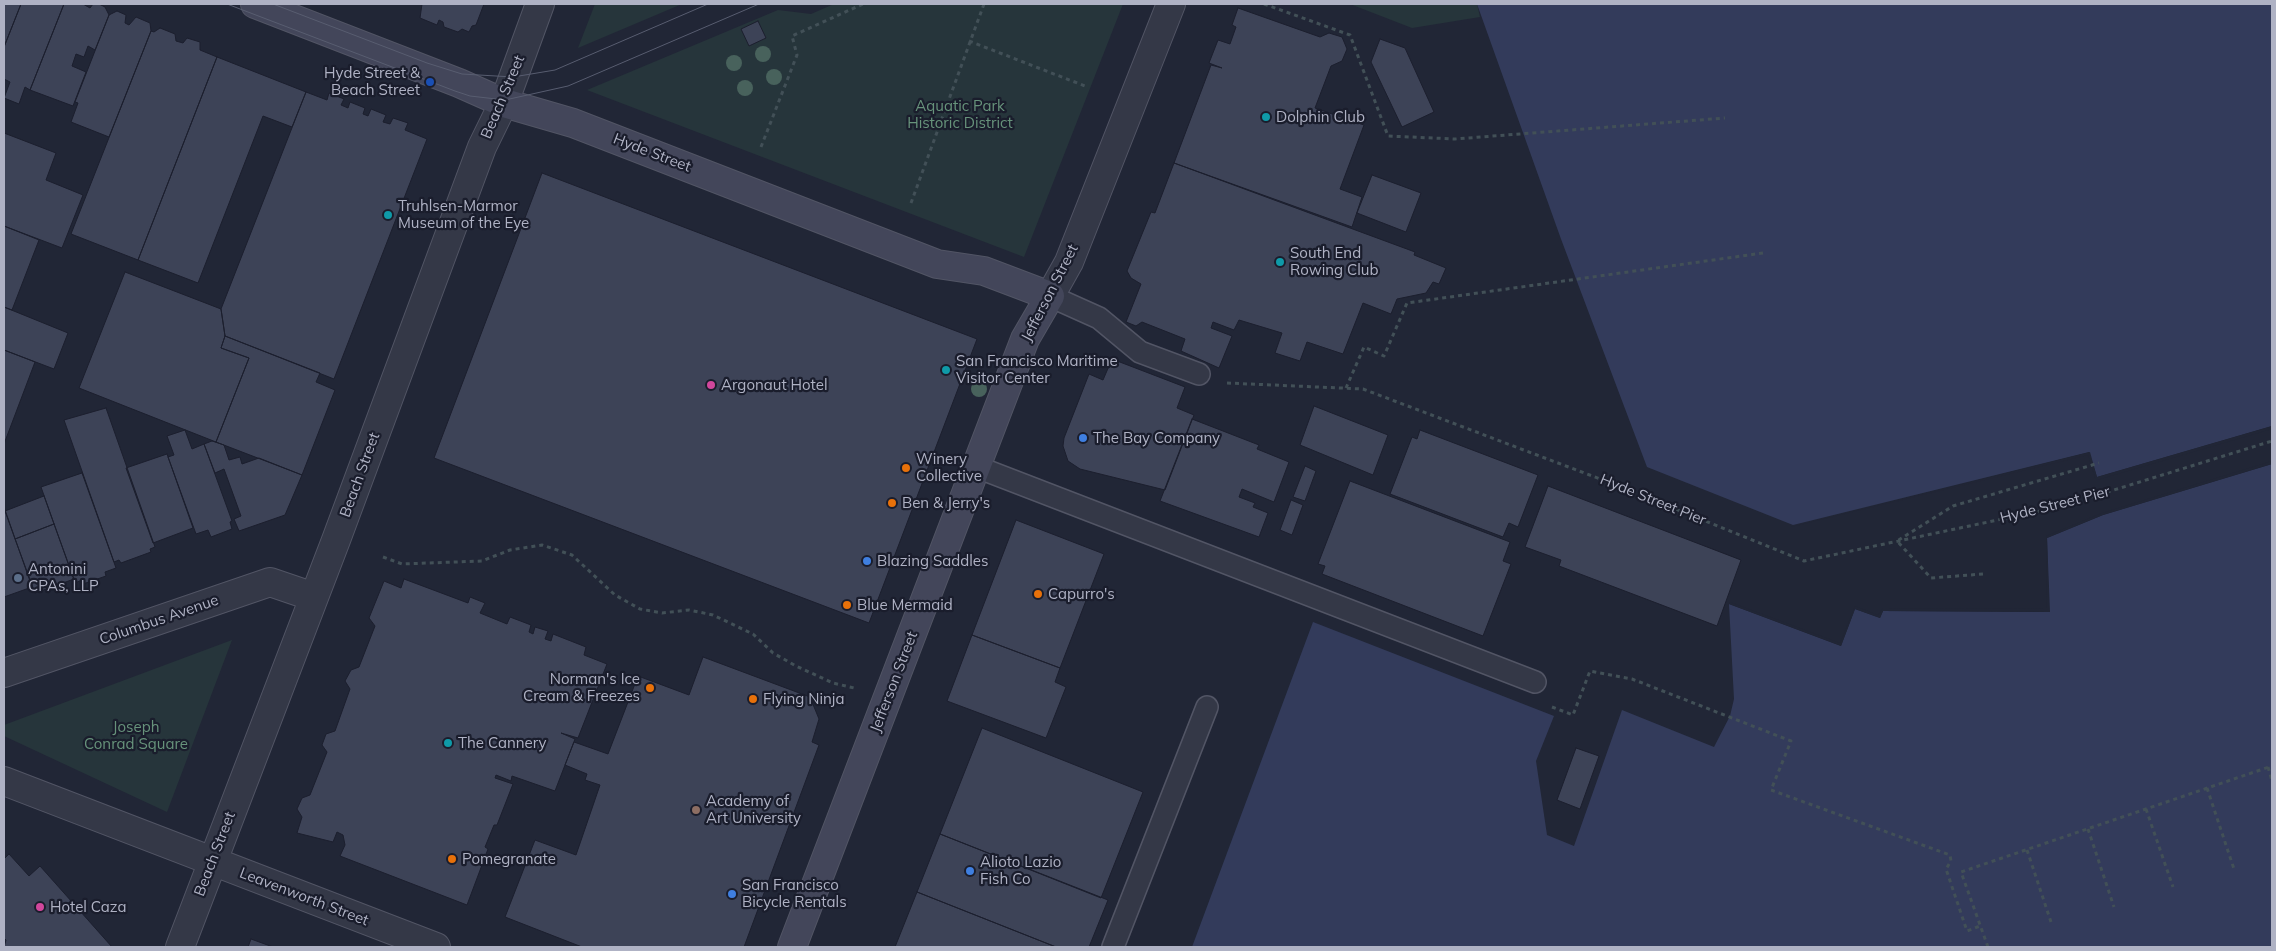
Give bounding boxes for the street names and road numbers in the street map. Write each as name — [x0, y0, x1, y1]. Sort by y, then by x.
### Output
street label: Beach Street — [477, 53, 529, 141]
street label: Hyde Street — [611, 130, 693, 176]
street label: Jefferson Street — [1018, 241, 1082, 345]
street label: Beach Street — [336, 430, 384, 520]
street label: Hyde Street Pier — [1597, 471, 1709, 529]
street label: Hyde Street Pier — [1998, 483, 2112, 527]
street label: Columbus Avenue — [97, 591, 221, 649]
street label: Jefferson Street — [867, 629, 921, 735]
street label: Beach Street — [191, 809, 239, 899]
street label: Leavenworth Street — [237, 864, 371, 930]

